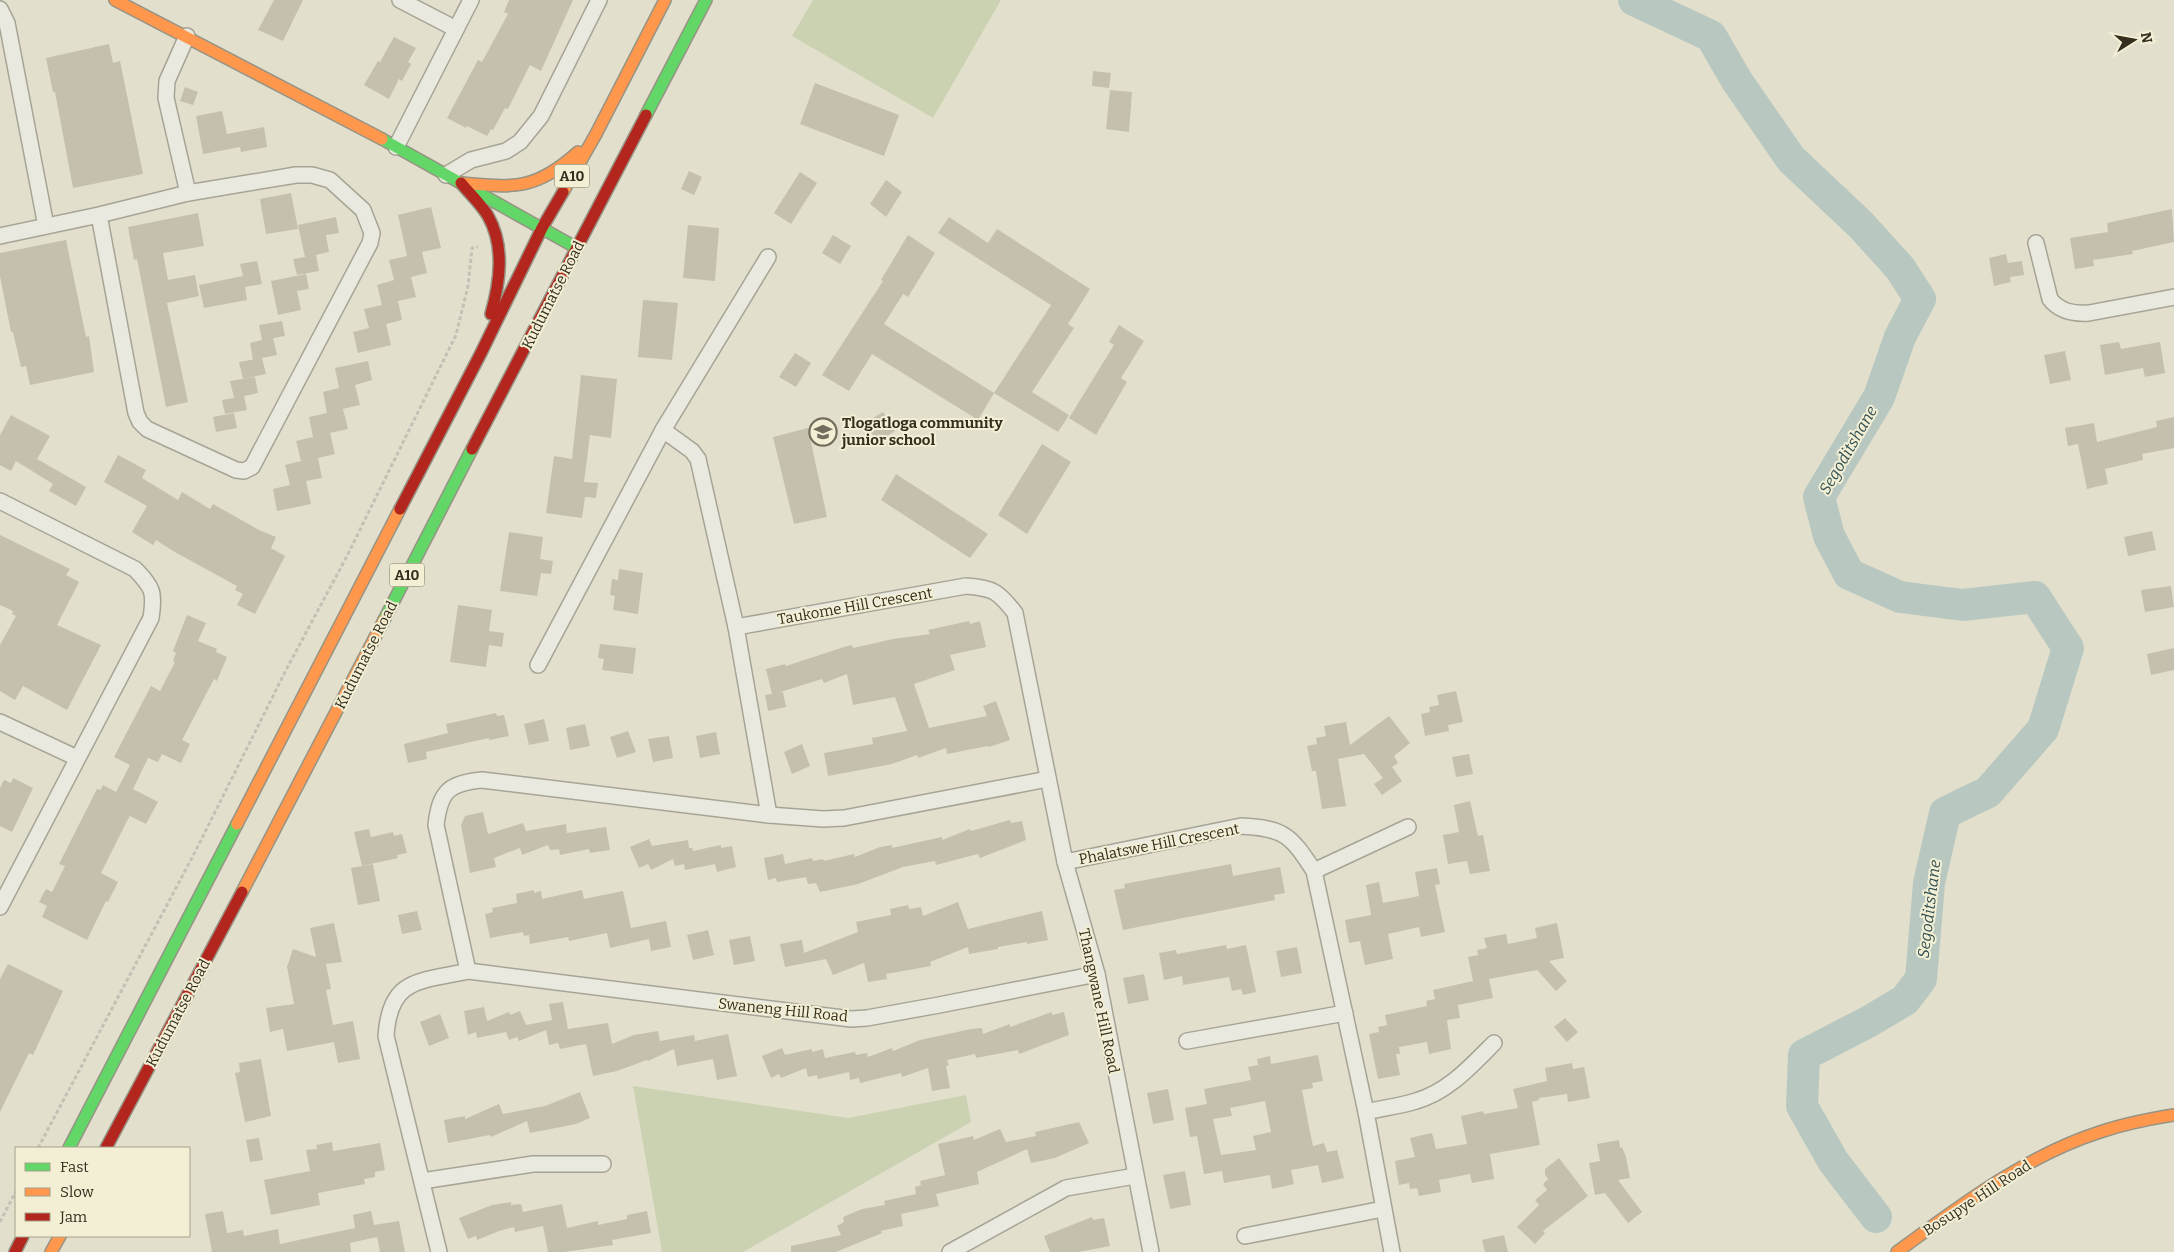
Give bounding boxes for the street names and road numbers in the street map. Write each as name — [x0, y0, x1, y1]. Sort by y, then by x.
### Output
road number: A10 — [554, 165, 590, 188]
street label: Kudumatse Road — [518, 238, 588, 352]
road number: A10 — [390, 564, 424, 586]
street label: Taukome Hill Crescent — [776, 583, 934, 628]
street label: Kudumatse Road — [331, 598, 401, 712]
street label: Phalatswe Hill Crescent — [1077, 819, 1241, 868]
street label: Thangwane Hill Road — [1075, 927, 1123, 1075]
street label: Kudumatse Road — [142, 956, 214, 1070]
street label: Swaneng Hill Road — [717, 994, 849, 1026]
street label: Bosupye Hill Road — [1920, 1156, 2035, 1240]

